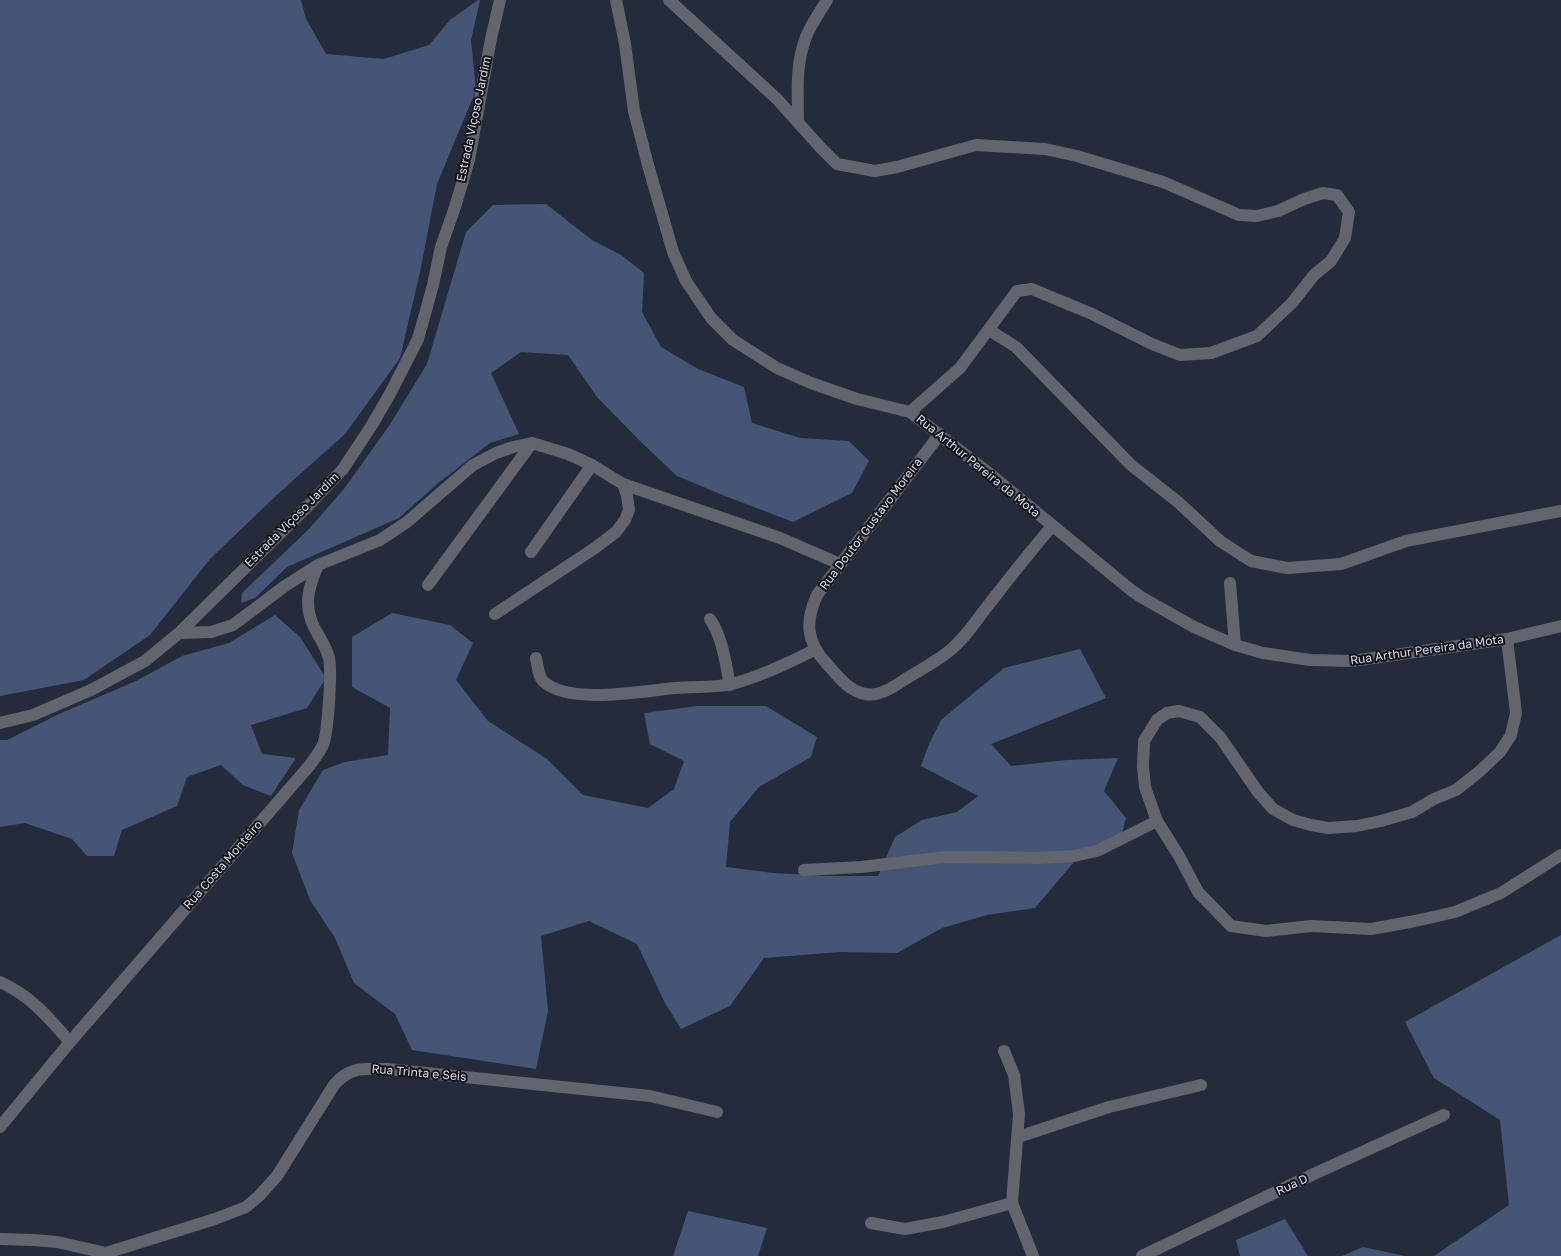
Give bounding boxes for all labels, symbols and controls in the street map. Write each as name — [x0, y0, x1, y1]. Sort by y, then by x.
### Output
street label: Estrada Viçoso Jardim — [454, 55, 494, 183]
street label: Rua Arthur Pereira da Mota — [913, 412, 1043, 520]
street label: Rua Doutor Gustavo Moreira — [817, 455, 925, 593]
street label: Estrada Viçoso Jardim — [242, 470, 342, 570]
street label: Rua Arthur Pereira da Mota — [1349, 632, 1505, 668]
street label: Rua Costa Monteiro — [181, 818, 265, 912]
street label: Rua Trinta e Seis — [371, 1062, 467, 1084]
street label: Rua D — [1274, 1171, 1310, 1199]

